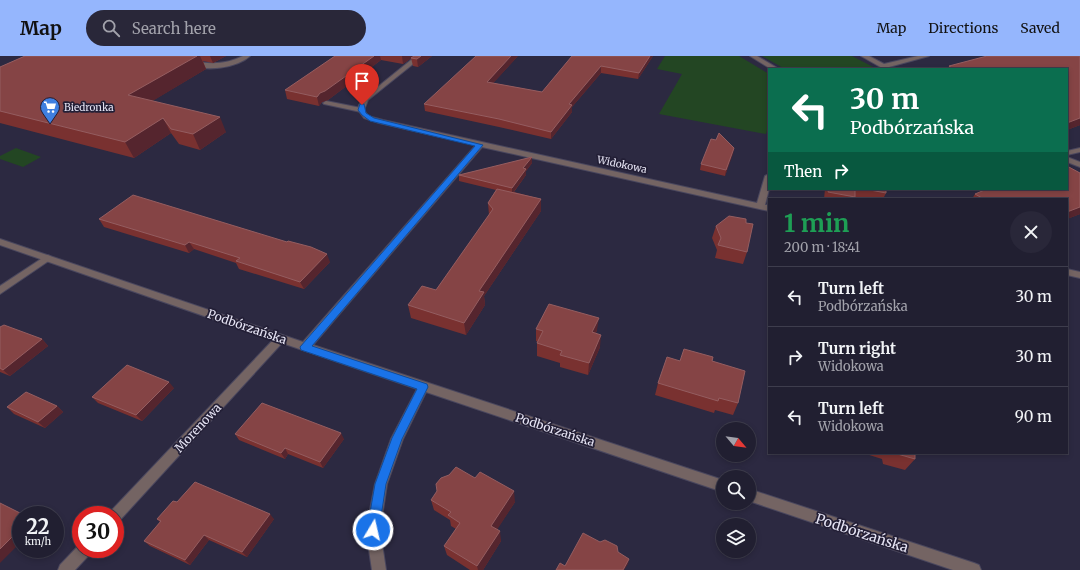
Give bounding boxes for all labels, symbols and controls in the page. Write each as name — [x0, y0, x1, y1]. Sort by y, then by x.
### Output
search box — [86, 10, 366, 46]
text: Map — [20, 16, 62, 40]
icon: search — [100, 17, 122, 39]
text: Search here — [132, 19, 216, 38]
text: Map — [876, 19, 906, 37]
text: Directions — [928, 19, 998, 37]
text: Saved — [1020, 19, 1060, 37]
pin — [345, 64, 379, 105]
icon: arrive — [351, 70, 373, 92]
text: 30 m — [850, 81, 919, 117]
icon: left — [784, 84, 836, 136]
supermarket icon: Biedronka — [39, 96, 61, 124]
place label: Biedronka — [64, 101, 114, 114]
text: Podbórzańska — [850, 116, 974, 139]
street label: Widokowa — [595, 153, 649, 176]
icon: right — [830, 160, 852, 182]
text: Then — [784, 162, 822, 181]
text: 1 min — [784, 208, 849, 239]
button: close — [1010, 211, 1052, 253]
text: 200 m · 18:41 — [784, 239, 860, 256]
text: Turn left — [818, 279, 884, 298]
icon: left — [784, 286, 806, 308]
text: 30 m — [1015, 287, 1052, 306]
text: Podbórzańska — [818, 298, 908, 315]
street label: Podbórzańska — [206, 306, 289, 347]
text: Turn right — [818, 339, 896, 358]
icon: right — [784, 346, 806, 368]
text: 30 m — [1015, 347, 1052, 366]
text: Widokowa — [818, 358, 884, 375]
text: Turn left — [818, 399, 884, 418]
street label: Morenowa — [171, 400, 224, 455]
icon: left — [784, 406, 806, 428]
text: 90 m — [1015, 407, 1052, 426]
street label: Podbórzańska — [513, 410, 597, 450]
text: Widokowa — [818, 418, 884, 435]
north arrow — [716, 422, 756, 462]
map controls — [716, 422, 756, 558]
button: search — [716, 470, 756, 510]
speed limit sign: 30 — [72, 506, 124, 558]
position arrow — [352, 509, 394, 551]
street label: Podbórzańska — [813, 510, 911, 557]
text: 22 — [26, 514, 50, 539]
button: layers — [716, 518, 756, 558]
text: km/h — [25, 535, 51, 548]

